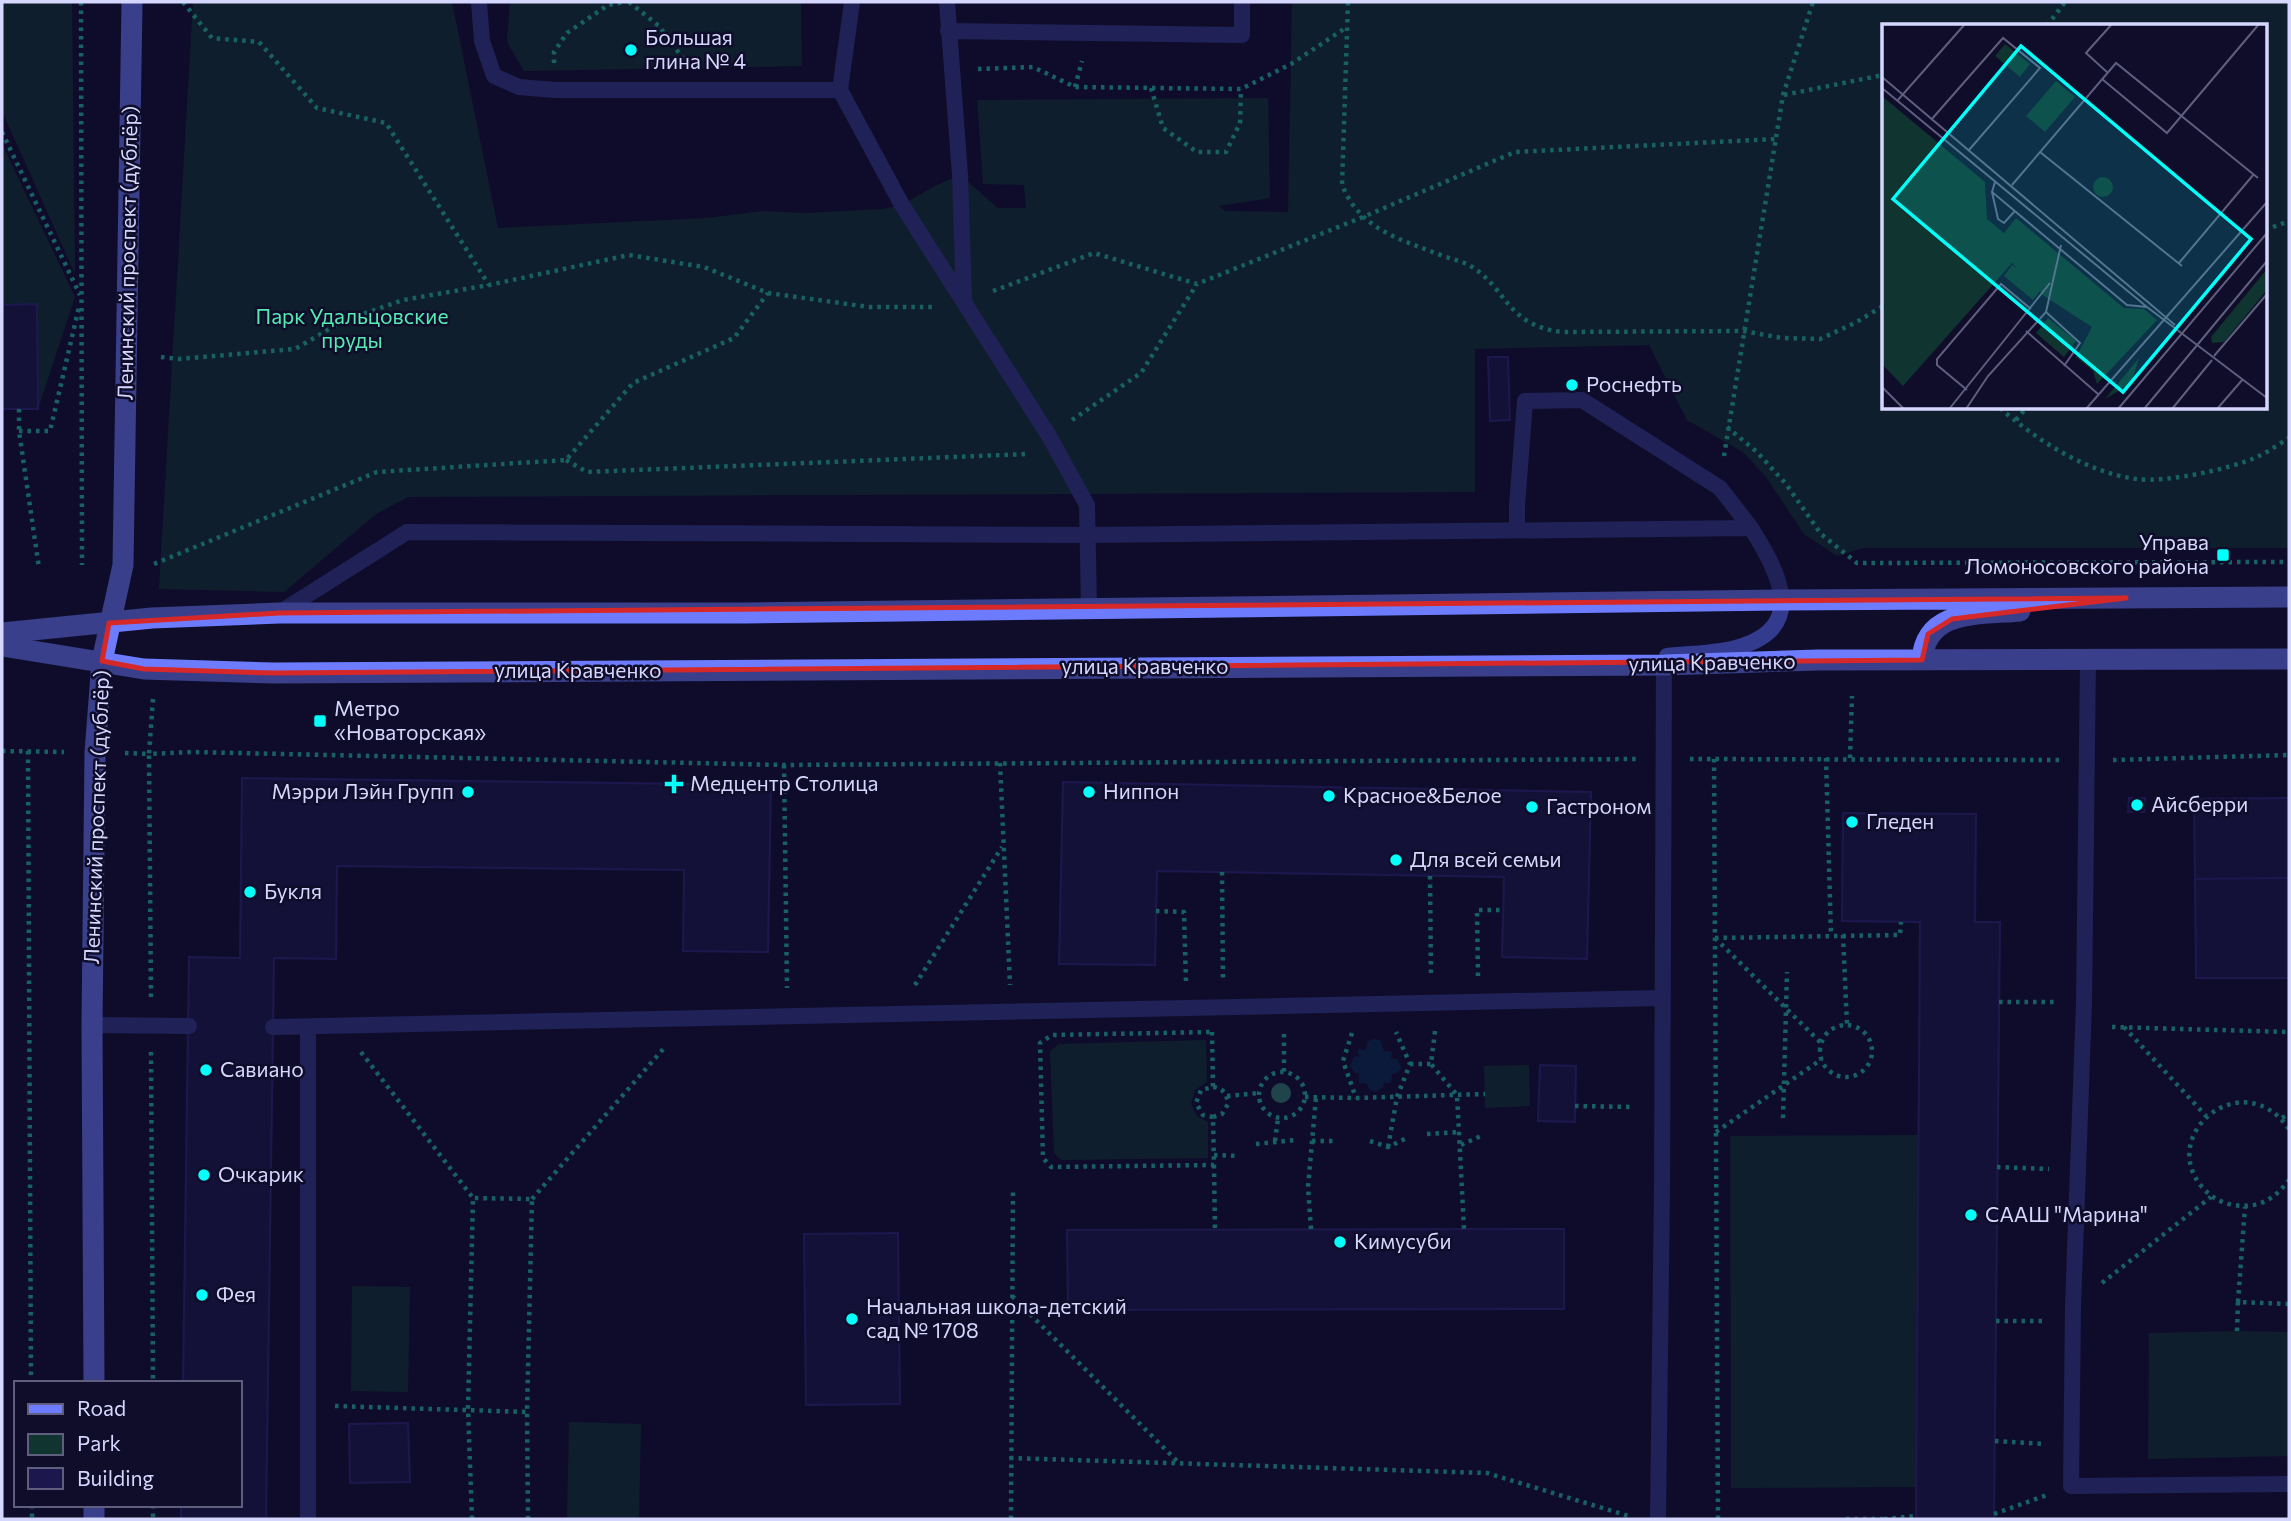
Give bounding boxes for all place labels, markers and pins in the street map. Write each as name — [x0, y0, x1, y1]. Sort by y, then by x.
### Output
place label: Большая глина № 4 — [645, 24, 746, 73]
marker: Большая глина № 4 — [623, 42, 639, 58]
place label: Роснефть — [1586, 371, 1682, 396]
marker: Роснефть — [1564, 377, 1580, 393]
place label: Управа Ломоносовского района — [1965, 529, 2209, 578]
marker: Управа Ломоносовского района — [2215, 547, 2231, 563]
place label: Метро «Новаторская» — [334, 695, 486, 744]
marker: Метро «Новаторская» — [312, 713, 328, 729]
place label: Медцентр Столица — [690, 770, 878, 795]
marker: Медцентр Столица — [664, 774, 684, 794]
place label: Мэрри Лэйн Групп — [271, 778, 454, 803]
place label: Ниппон — [1103, 778, 1179, 803]
place label: Красное&Белое — [1343, 782, 1502, 807]
marker: Мэрри Лэйн Групп — [460, 784, 476, 800]
marker: Ниппон — [1081, 784, 1097, 800]
marker: Красное&Белое — [1321, 788, 1337, 804]
place label: Айсберри — [2151, 791, 2248, 816]
place label: Гастроном — [1546, 793, 1651, 818]
marker: Айсберри — [2129, 797, 2145, 813]
marker: Гастроном — [1524, 799, 1540, 815]
place label: Гледен — [1866, 808, 1934, 833]
marker: Гледен — [1844, 814, 1860, 830]
place label: Для всей семьи — [1410, 846, 1562, 871]
marker: Для всей семьи — [1388, 852, 1404, 868]
place label: Букля — [264, 878, 322, 903]
marker: Букля — [242, 884, 258, 900]
place label: Савиано — [220, 1056, 304, 1081]
marker: Савиано — [198, 1062, 214, 1078]
place label: Очкарик — [218, 1161, 304, 1186]
marker: Очкарик — [196, 1167, 212, 1183]
place label: СААШ "Марина" — [1985, 1201, 2148, 1226]
marker: СААШ "Марина" — [1963, 1207, 1979, 1223]
place label: Кимусуби — [1354, 1228, 1452, 1253]
marker: Кимусуби — [1332, 1234, 1348, 1250]
place label: Фея — [216, 1281, 256, 1306]
marker: Фея — [194, 1287, 210, 1303]
place label: Начальная школа-детский сад № 1708 — [866, 1293, 1127, 1342]
marker: Начальная школа-детский сад № 1708 — [844, 1311, 860, 1327]

